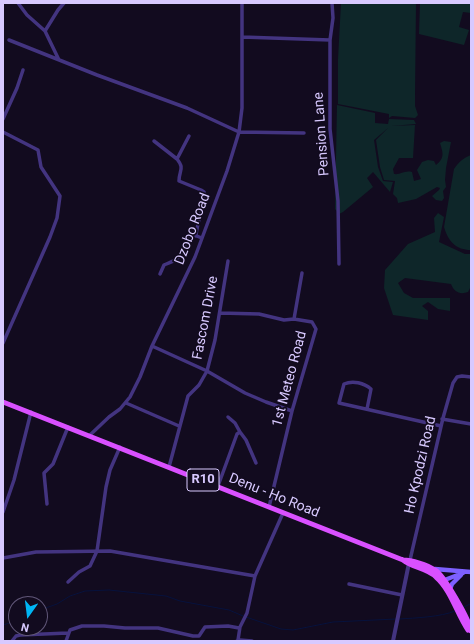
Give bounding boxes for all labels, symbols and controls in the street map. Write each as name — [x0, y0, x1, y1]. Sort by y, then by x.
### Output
street label: Pension Lane — [311, 92, 333, 176]
street label: Dzobo Road — [172, 191, 214, 267]
street label: Fascom Drive — [190, 275, 222, 361]
street label: 1st Meteo Road — [269, 329, 311, 429]
street label: Ho Kpodzi Road — [402, 415, 440, 515]
road number: R10 — [187, 469, 219, 491]
street label: Denu - Ho Road — [226, 470, 322, 522]
north arrow — [8, 596, 48, 636]
text: N — [20, 620, 31, 634]

